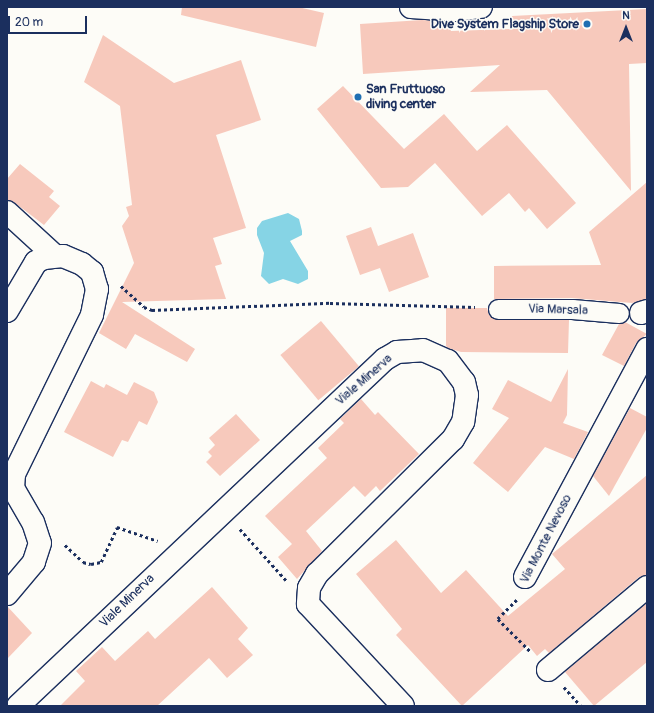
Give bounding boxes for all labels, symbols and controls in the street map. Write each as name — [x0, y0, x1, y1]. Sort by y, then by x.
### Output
scale bar — [10, 8, 89, 34]
north arrow — [606, 8, 646, 48]
text: N — [622, 9, 630, 22]
text: 20 m — [15, 15, 43, 30]
place label: Dive System Flagship Store — [431, 16, 579, 32]
marker: Dive System Flagship Store — [582, 19, 592, 29]
place label: San Fruttuoso diving center — [366, 82, 445, 113]
marker: San Fruttuoso diving center — [353, 92, 363, 102]
street label: Via Marsala — [528, 301, 588, 319]
street label: Viale Minerva — [332, 351, 396, 409]
street label: Via Monte Nevoso — [517, 492, 575, 586]
street label: Viale Minerva — [96, 571, 158, 631]

